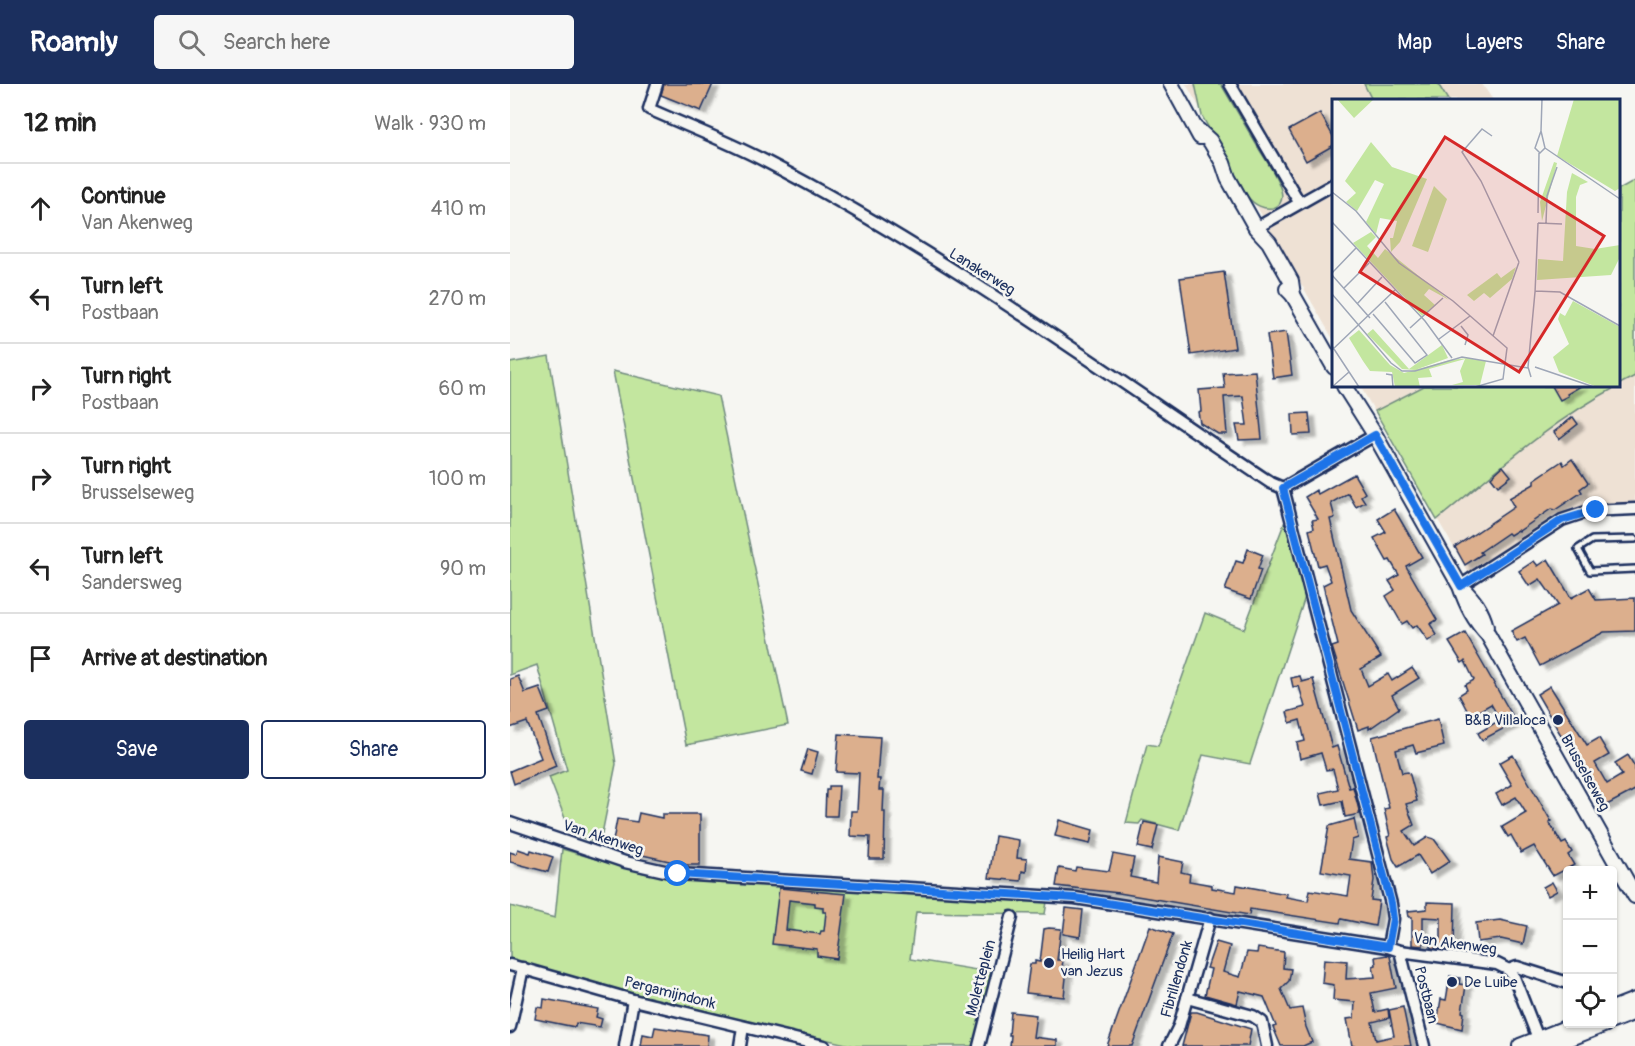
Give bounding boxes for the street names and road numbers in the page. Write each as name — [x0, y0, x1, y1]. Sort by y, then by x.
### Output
street label: Lanakerweg — [945, 244, 1019, 300]
street label: Brusselseweg — [1556, 731, 1614, 815]
street label: Van Akenweg — [560, 816, 646, 860]
street label: Van Akenweg — [1412, 929, 1498, 959]
street label: Fibrillendonk — [1157, 937, 1197, 1020]
street label: Moletteplein — [962, 938, 1000, 1018]
street label: Postbaan — [1410, 964, 1442, 1026]
street label: Pergamijndonk — [622, 972, 718, 1014]

